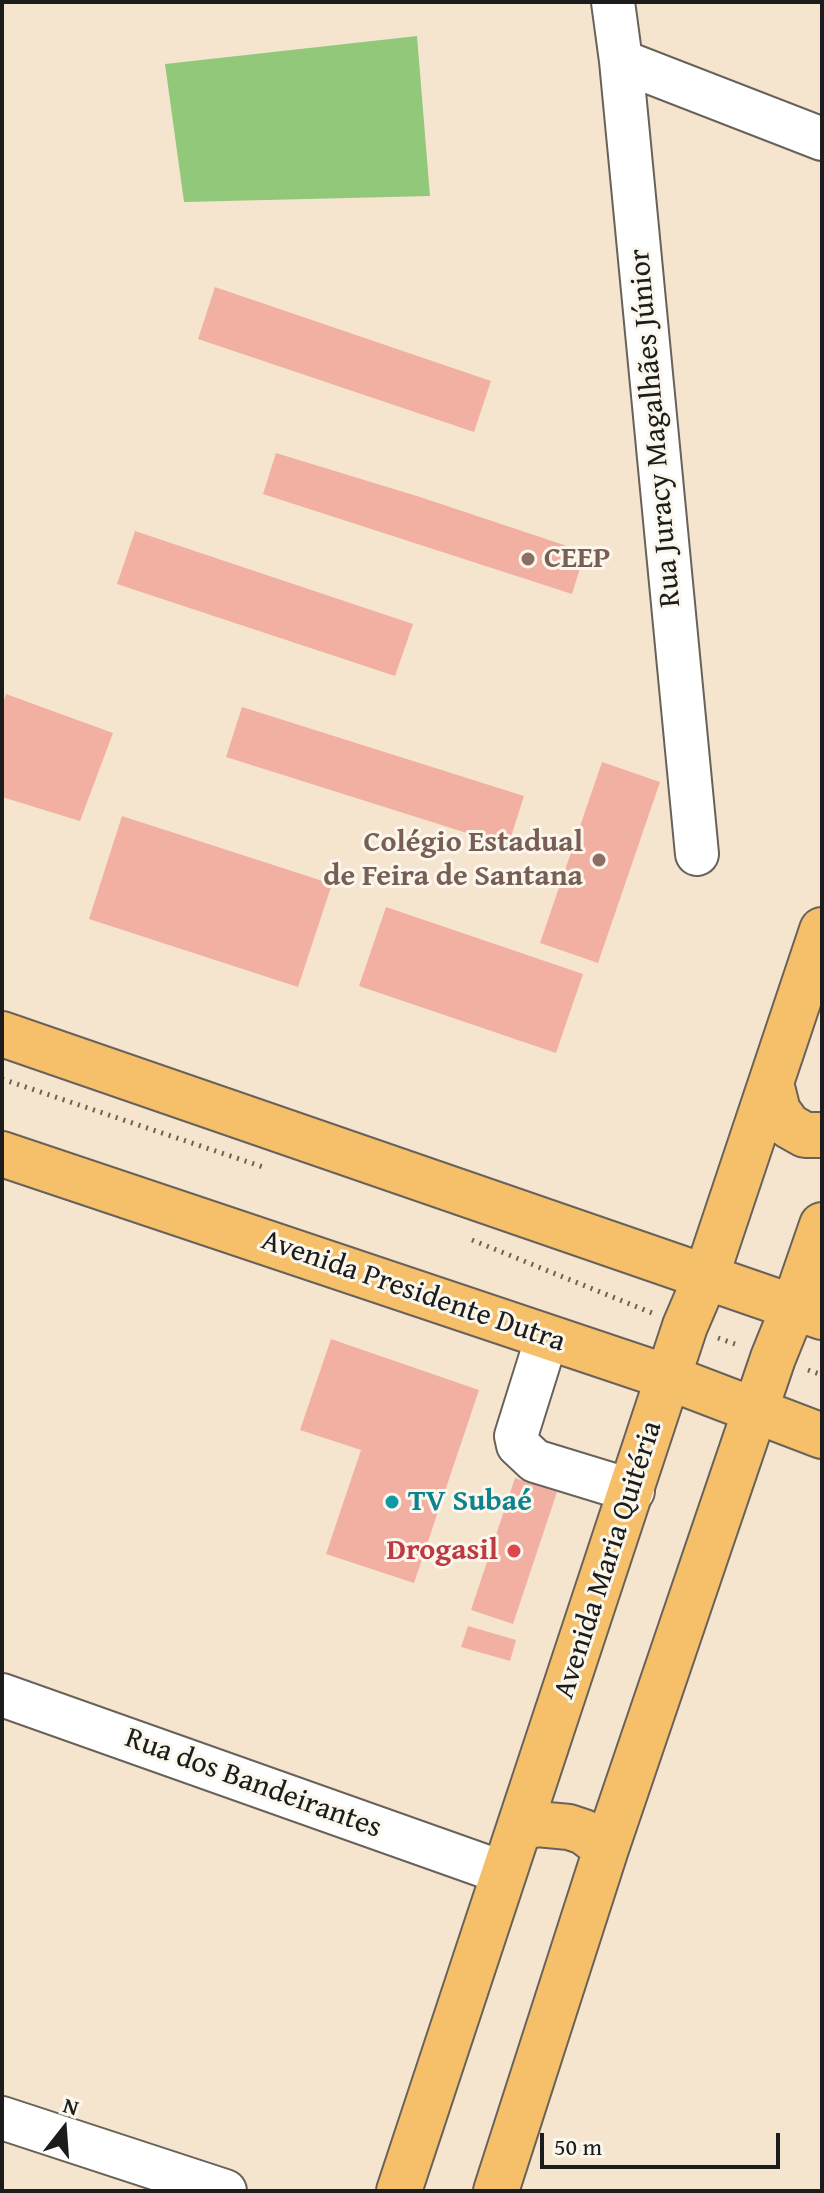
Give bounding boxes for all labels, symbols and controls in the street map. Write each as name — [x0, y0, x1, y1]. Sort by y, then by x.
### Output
street label: Rua Juracy Magalhães Júnior — [622, 247, 690, 609]
place label: CEEP — [544, 541, 611, 577]
marker: CEEP — [519, 550, 537, 568]
place label: Colégio Estadual de Feira de Santana — [323, 825, 583, 896]
marker: Colégio Estadual de Feira de Santana — [590, 851, 608, 869]
street label: Avenida Presidente Dutra — [256, 1223, 570, 1361]
street label: Avenida Maria Quitéria — [547, 1417, 671, 1703]
place label: TV Subaé — [408, 1484, 532, 1520]
marker: TV Subaé — [383, 1493, 401, 1511]
place label: Drogasil — [386, 1533, 498, 1569]
marker: Drogasil — [505, 1542, 523, 1560]
street label: Rua dos Bandeirantes — [120, 1721, 386, 1847]
north arrow — [24, 2089, 104, 2169]
text: N — [59, 2089, 83, 2124]
scale bar — [544, 2117, 784, 2167]
text: 50 m — [554, 2129, 602, 2164]

